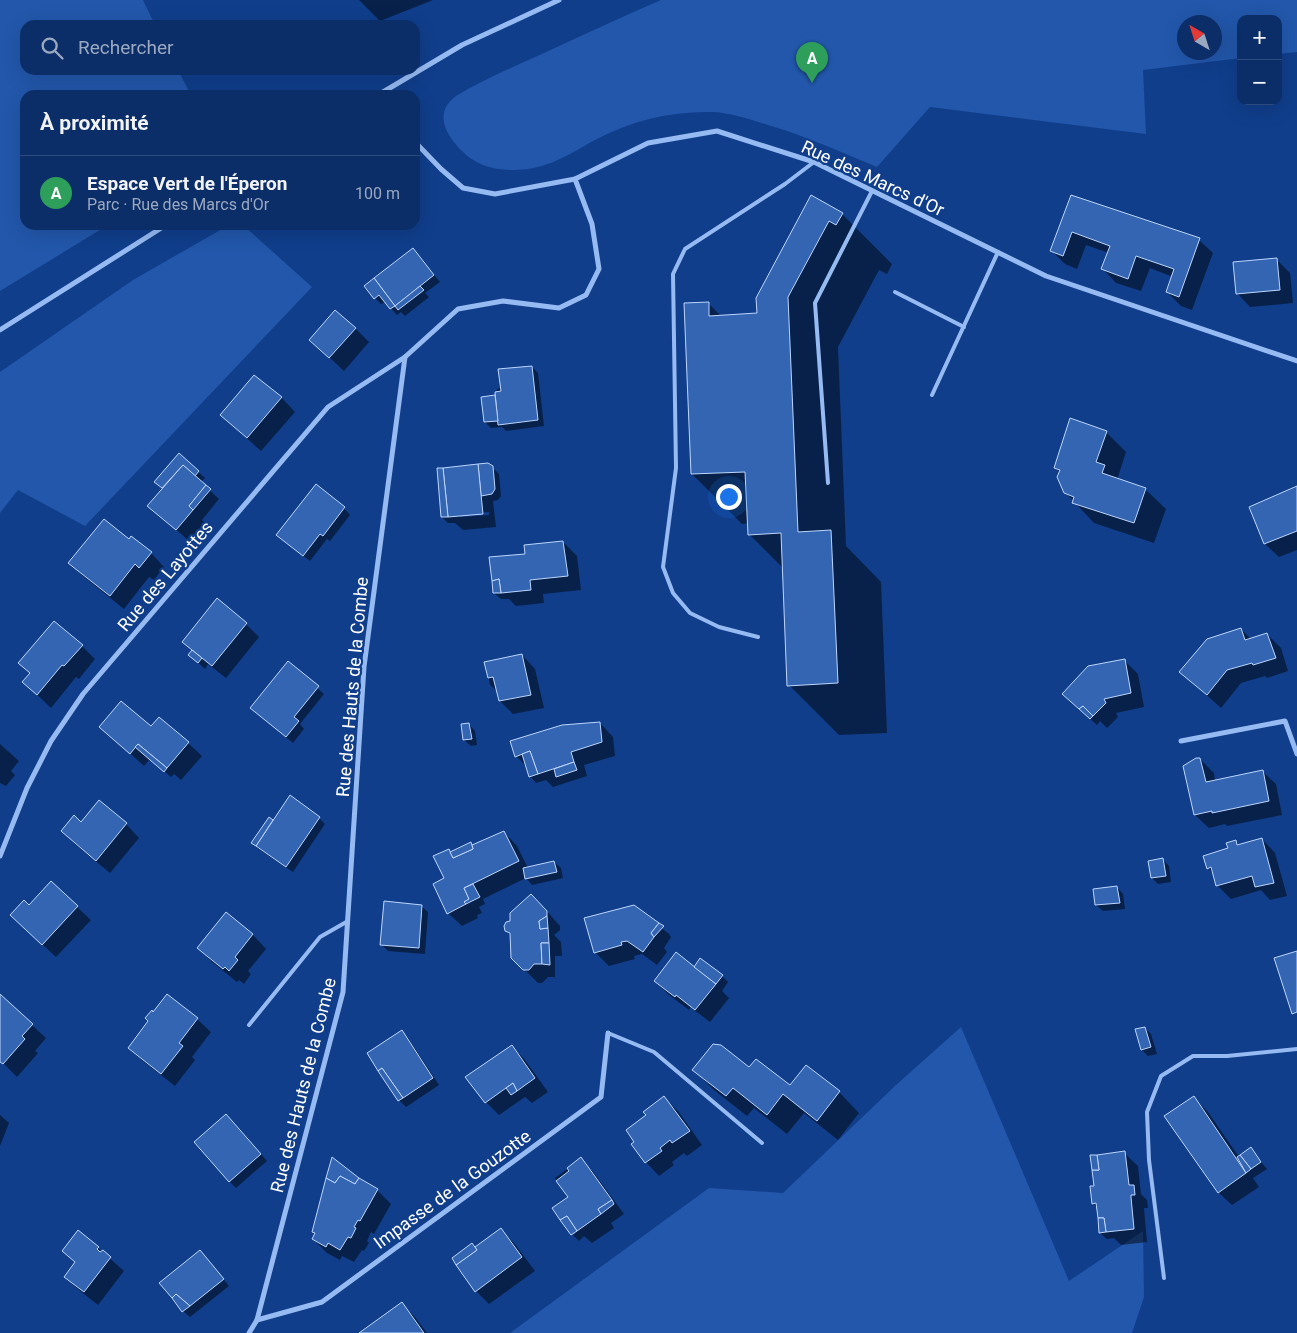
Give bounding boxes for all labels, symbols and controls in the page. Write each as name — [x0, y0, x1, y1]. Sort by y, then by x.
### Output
north arrow — [1177, 15, 1222, 60]
map controls — [1237, 15, 1282, 105]
button: + — [1237, 15, 1282, 60]
search box — [20, 20, 420, 75]
icon: search — [38, 34, 66, 62]
text: Rechercher — [78, 36, 173, 59]
pin: A — [796, 42, 828, 83]
button: − — [1237, 60, 1282, 105]
text: À proximité — [40, 111, 149, 135]
street label: Rue des Marcs d'Or — [798, 136, 948, 220]
text: Espace Vert de l'Éperon — [87, 172, 287, 195]
text: A — [51, 184, 61, 203]
text: 100 m — [355, 184, 400, 203]
text: Parc · Rue des Marcs d'Or — [87, 195, 269, 214]
your location — [716, 484, 742, 510]
street label: Rue des Layottes — [113, 517, 217, 635]
street label: Rue des Hauts de la Combe — [332, 576, 372, 798]
street label: Rue des Hauts de la Combe — [266, 975, 340, 1195]
street label: Impasse de la Gouzotte — [369, 1125, 535, 1253]

